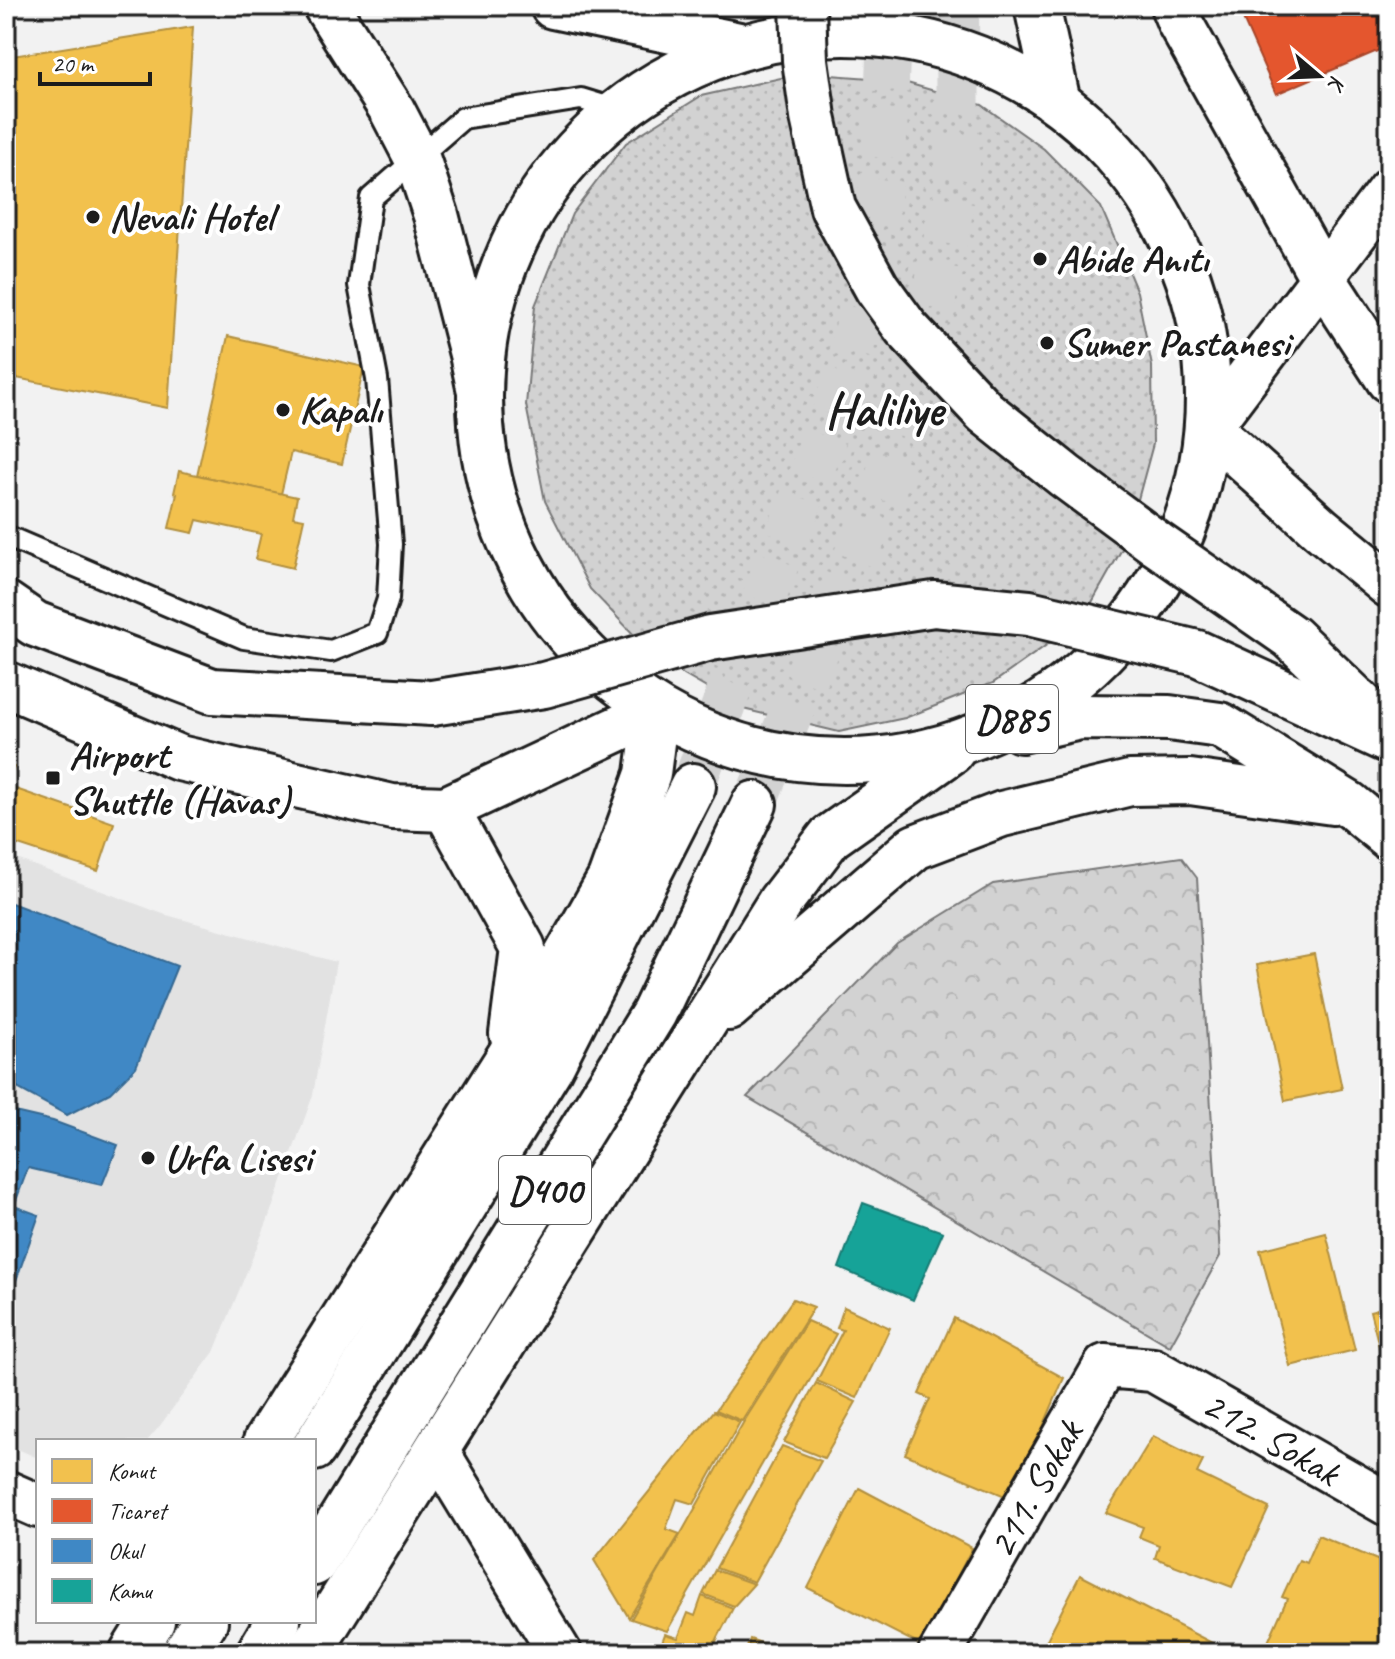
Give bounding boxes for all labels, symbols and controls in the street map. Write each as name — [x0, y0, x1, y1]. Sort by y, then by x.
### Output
scale bar — [40, 36, 150, 86]
north arrow — [1279, 36, 1359, 116]
text: 20 m — [52, 49, 95, 79]
text: K — [1320, 72, 1352, 97]
place label: Nevali Hotel — [109, 192, 281, 242]
marker: Nevali Hotel — [84, 208, 102, 226]
place label: Abide Anıtı — [1056, 234, 1211, 284]
marker: Abide Anıtı — [1031, 250, 1049, 268]
place label: Sumer Pastanesi — [1063, 318, 1294, 368]
marker: Sumer Pastanesi — [1038, 334, 1056, 352]
district label: Haliliye — [825, 380, 947, 440]
place label: Kapalı — [299, 385, 384, 435]
marker: Kapalı — [274, 401, 292, 419]
road number: D885 — [966, 685, 1058, 753]
place label: Airport Shuttle (Havas) — [69, 730, 293, 826]
marker: Airport Shuttle (Havas) — [44, 769, 62, 787]
place label: Urfa Lisesi — [164, 1133, 317, 1183]
marker: Urfa Lisesi — [139, 1149, 157, 1167]
road number: D400 — [499, 1156, 591, 1224]
street label: 212. Sokak — [1194, 1379, 1351, 1498]
street label: 211. Sokak — [976, 1409, 1095, 1566]
legend — [36, 1439, 316, 1623]
text: Konut — [108, 1456, 157, 1486]
text: Ticaret — [108, 1496, 169, 1526]
text: Okul — [108, 1536, 146, 1566]
text: Kamu — [108, 1576, 154, 1606]

